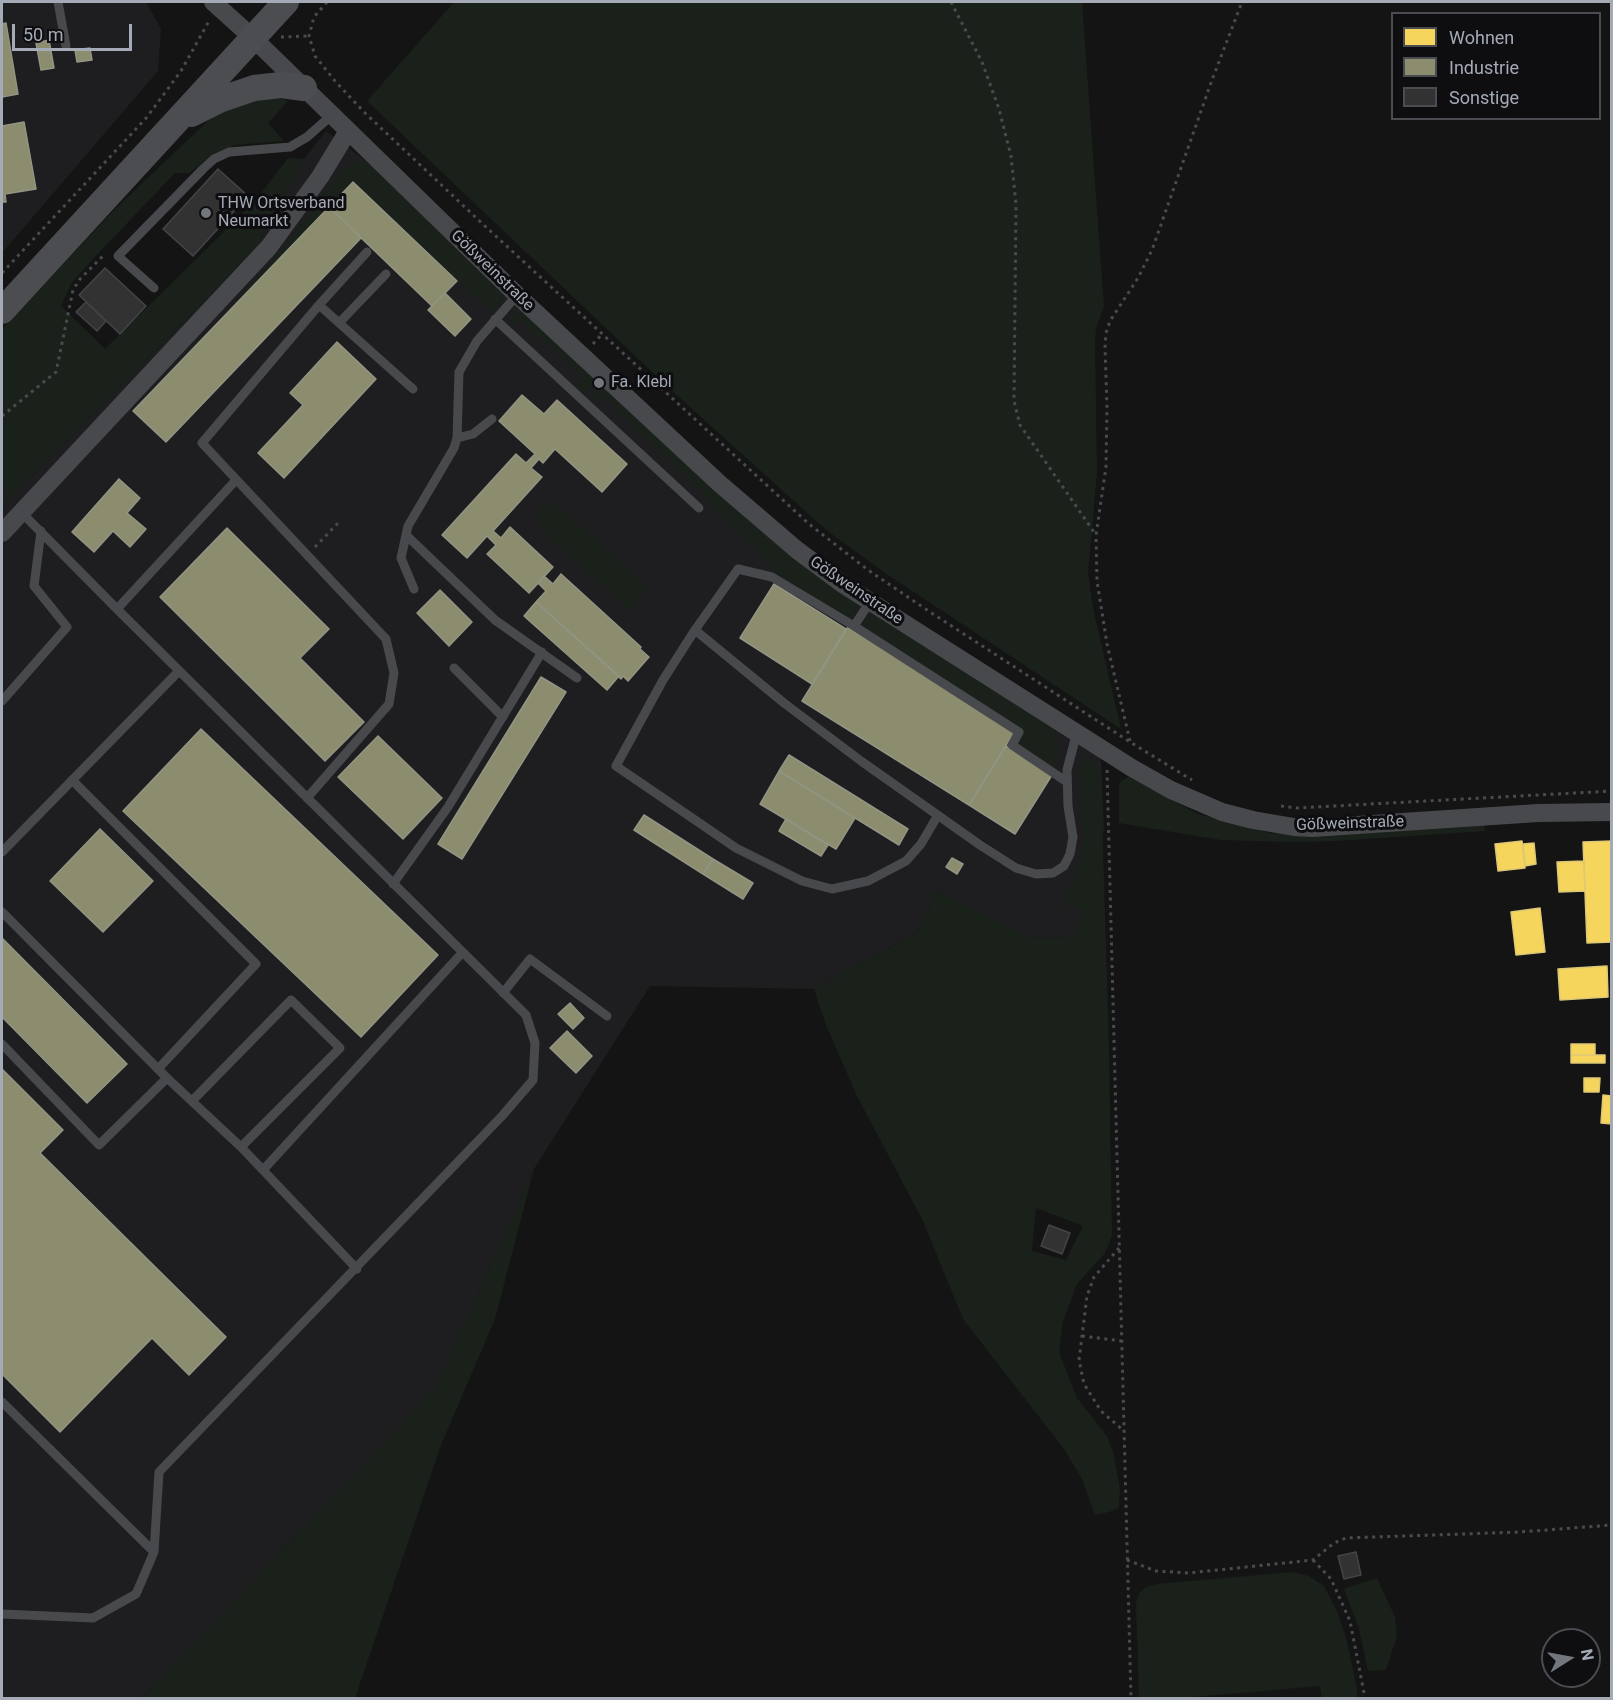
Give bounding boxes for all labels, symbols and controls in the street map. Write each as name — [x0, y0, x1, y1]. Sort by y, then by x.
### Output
scale bar — [15, 12, 135, 50]
legend — [1391, 12, 1601, 120]
text: 50 m — [23, 24, 63, 45]
text: Wohnen — [1449, 27, 1514, 48]
text: Industrie — [1449, 57, 1519, 78]
text: Sonstige — [1449, 87, 1519, 108]
place label: THW Ortsverband Neumarkt — [218, 194, 345, 232]
marker: THW Ortsverband Neumarkt — [199, 206, 213, 220]
street label: Gößweinstraße — [446, 227, 538, 315]
place label: Fa. Klebl — [611, 373, 672, 393]
marker: Fa. Klebl — [592, 376, 606, 390]
street label: Gößweinstraße — [806, 553, 906, 629]
street label: Gößweinstraße — [1296, 813, 1404, 835]
north arrow — [1541, 1628, 1601, 1688]
text: N — [1577, 1647, 1598, 1662]

